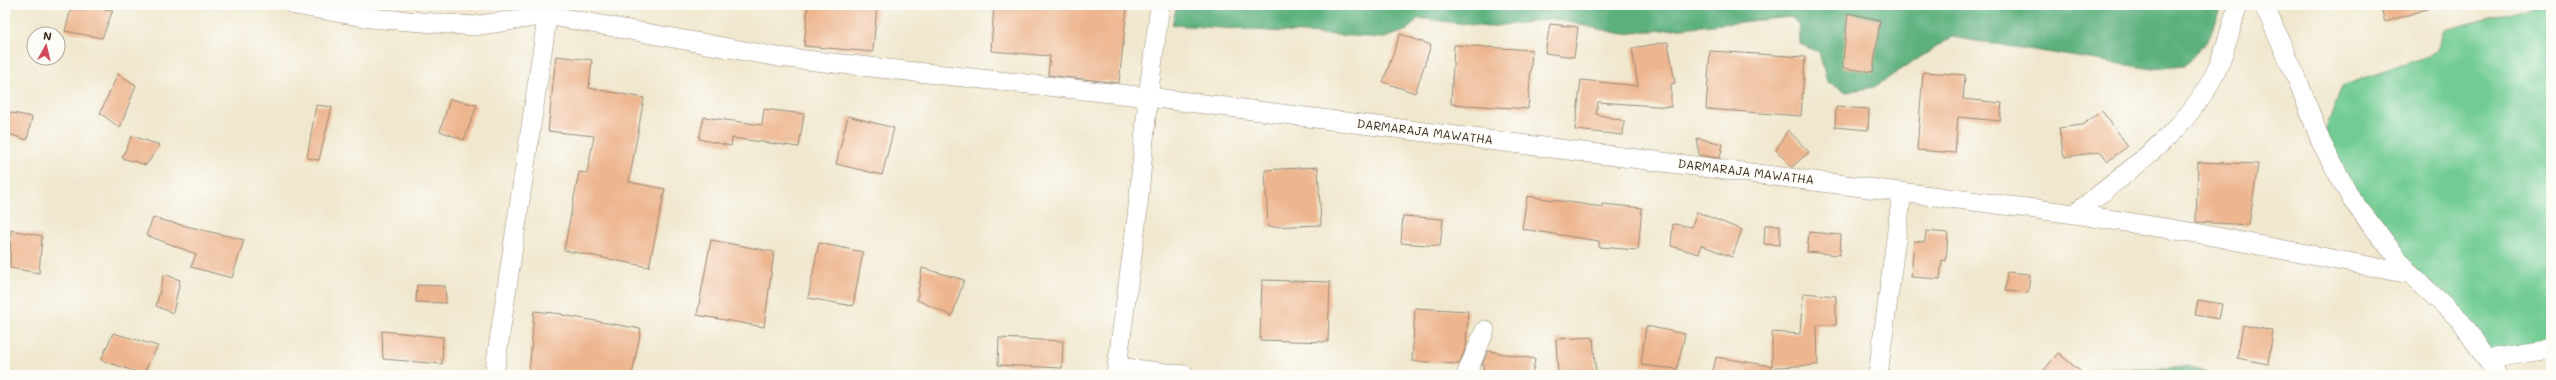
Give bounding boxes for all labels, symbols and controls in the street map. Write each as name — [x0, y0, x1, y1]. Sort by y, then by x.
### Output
north arrow — [26, 26, 66, 66]
text: N — [42, 28, 53, 44]
street label: DARMARAJA MAWATHA — [1356, 115, 1494, 147]
street label: DARMARAJA MAWATHA — [1677, 155, 1815, 187]

